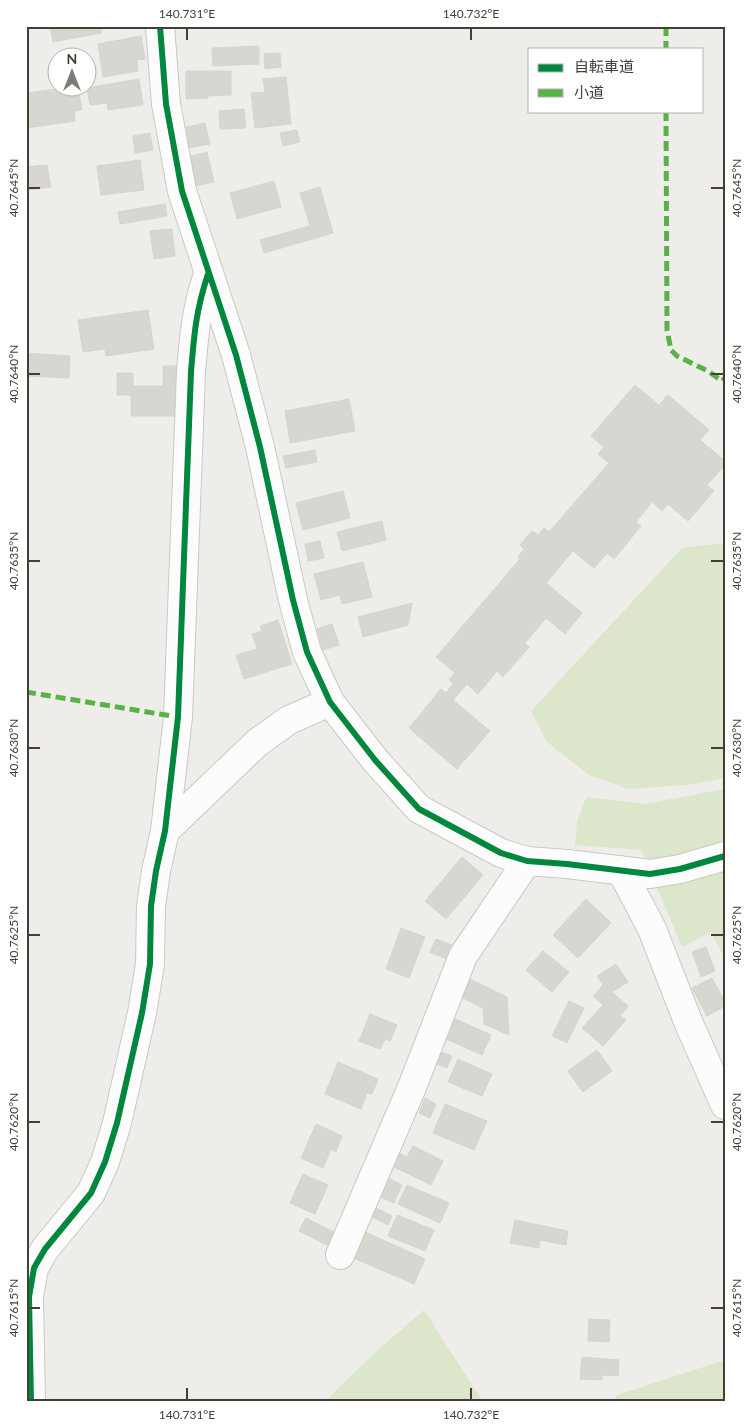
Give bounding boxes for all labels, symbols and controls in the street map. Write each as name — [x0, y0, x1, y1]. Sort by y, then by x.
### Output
text: 140.731°E — [159, 6, 215, 21]
text: 140.732°E — [443, 6, 499, 21]
north arrow — [48, 48, 98, 98]
legend — [528, 48, 704, 112]
text: N — [67, 50, 77, 67]
text: 自転車道 — [574, 57, 634, 75]
text: 小道 — [574, 83, 604, 101]
text: 40.7645°N — [6, 159, 21, 217]
text: 40.7645°N — [729, 159, 744, 217]
text: 40.7640°N — [6, 345, 21, 403]
text: 40.7640°N — [729, 345, 744, 403]
text: 40.7635°N — [6, 532, 21, 590]
text: 40.7635°N — [729, 532, 744, 590]
text: 40.7630°N — [6, 719, 21, 777]
text: 40.7630°N — [729, 719, 744, 777]
text: 40.7625°N — [6, 906, 21, 964]
text: 40.7625°N — [729, 906, 744, 964]
text: 40.7620°N — [6, 1093, 21, 1151]
text: 40.7620°N — [729, 1093, 744, 1151]
text: 40.7615°N — [6, 1279, 21, 1337]
text: 40.7615°N — [729, 1279, 744, 1337]
text: 140.731°E — [159, 1407, 215, 1422]
text: 140.732°E — [443, 1407, 499, 1422]

